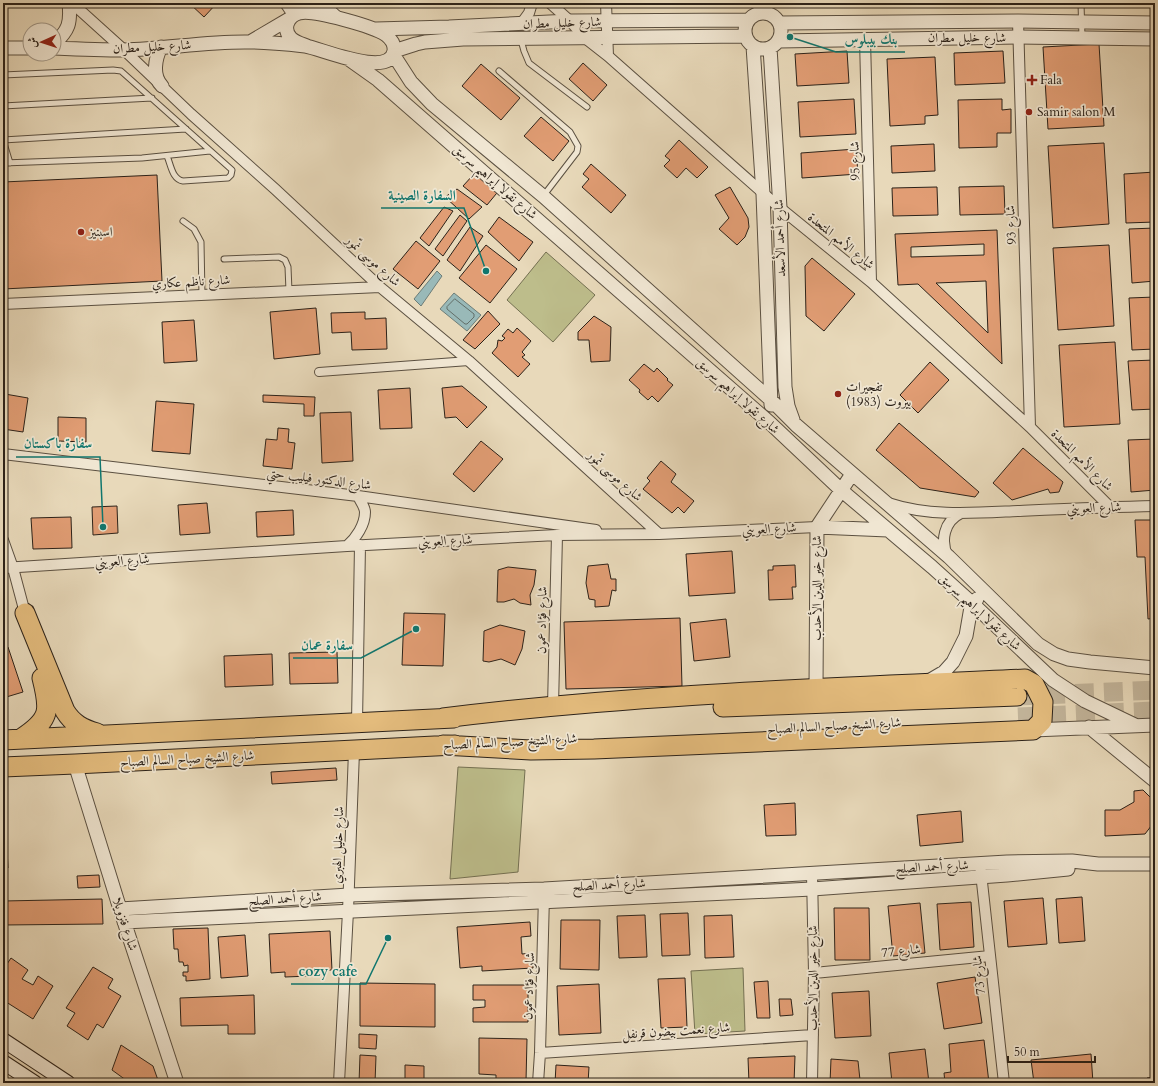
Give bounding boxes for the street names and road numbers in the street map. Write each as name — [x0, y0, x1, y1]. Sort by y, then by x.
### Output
street label: شارع خليل مطران — [522, 13, 602, 35]
street label: شارع خليل مطران — [928, 29, 1006, 49]
street label: شارع خليل مطران — [112, 36, 192, 60]
street label: شارع نقولا إبراهيم سرسق — [446, 140, 541, 227]
street label: شارع 95 — [846, 141, 866, 181]
street label: شارع أحمد الأسعد — [770, 199, 792, 277]
street label: شارع 93 — [1001, 205, 1023, 245]
street label: شارع الأمم المتحدة — [802, 209, 878, 276]
street label: شارع موسى نمّور — [339, 229, 405, 292]
street label: شارع ناظم عكاري — [151, 271, 231, 296]
street label: شارع نقولا إبراهيم سرسق — [690, 354, 784, 441]
street label: شارع الأمم المتحدة — [1045, 425, 1117, 497]
street label: شارع موسى نمّور — [581, 444, 647, 507]
street label: شارع الدكتور فيليب حتي — [265, 464, 372, 496]
street label: شارع العويني — [1066, 498, 1122, 520]
street label: شارع العويني — [741, 519, 797, 541]
street label: شارع العويني — [417, 531, 473, 553]
street label: شارع خير الدين الأحدب — [808, 535, 828, 641]
street label: شارع العويني — [94, 550, 150, 574]
street label: شارع نقولا إبراهيم سرسق — [932, 569, 1025, 658]
street label: شارع فؤاد عمون — [532, 586, 554, 654]
street label: شارع الشيخ صباح السالم الصباح — [766, 713, 902, 741]
street label: شارع الشيخ صباح السالم الصباح — [442, 729, 578, 757]
street label: شارع الشيخ صباح السالم الصباح — [119, 746, 255, 774]
street label: شارع خليل الهبري — [328, 806, 350, 884]
street label: شارع أحمد الصلح — [895, 856, 969, 880]
street label: شارع أحمد الصلح — [572, 874, 646, 898]
street label: شارع أحمد الصلح — [248, 887, 322, 913]
street label: شارع فنزويلا — [106, 895, 142, 954]
street label: شارع خير الدين الأحدب — [804, 925, 824, 1031]
street label: شارع 77 — [880, 940, 922, 964]
street label: شارع فؤاد عمون — [519, 952, 541, 1020]
street label: شارع 73 — [968, 954, 992, 996]
street label: شارع نعمت بيضون قرنفل — [621, 1018, 731, 1046]

